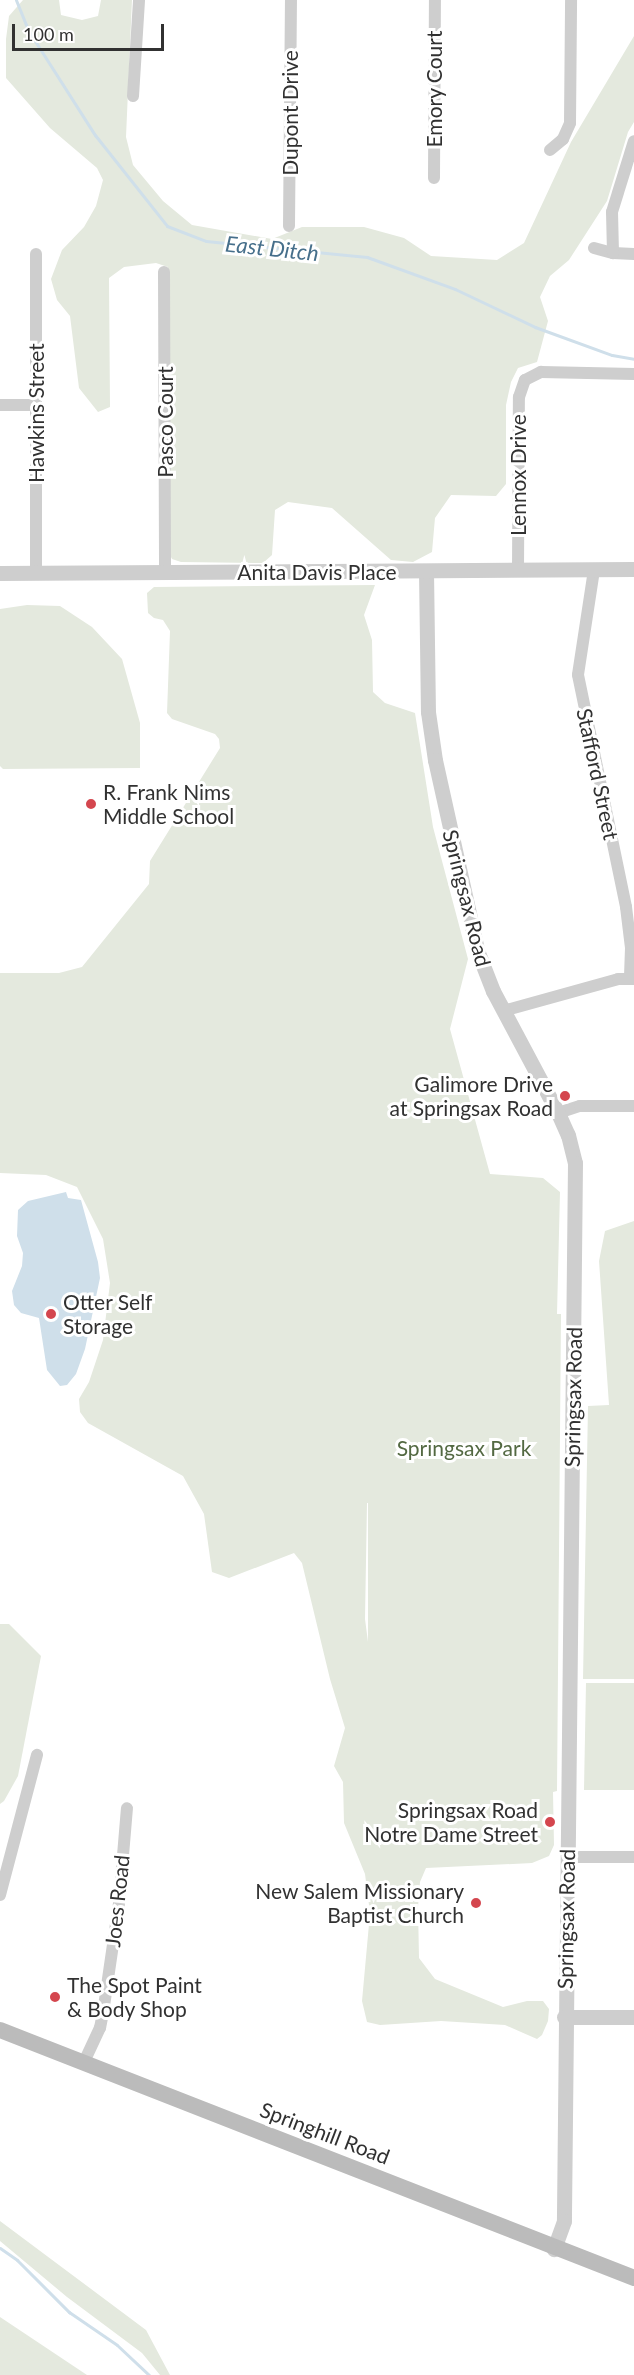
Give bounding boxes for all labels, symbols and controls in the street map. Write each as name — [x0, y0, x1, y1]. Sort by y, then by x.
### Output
scale bar — [15, 12, 166, 50]
text: 100 m — [23, 23, 74, 45]
street label: Emory Court — [421, 30, 447, 148]
street label: Dupont Drive — [277, 50, 303, 176]
water label: East Ditch — [224, 230, 320, 266]
street label: Hawkins Street — [23, 343, 49, 483]
street label: Pasco Court — [152, 366, 178, 478]
street label: Lennox Drive — [505, 414, 531, 536]
street label: Anita Davis Place — [237, 559, 397, 585]
street label: Stafford Street — [572, 706, 624, 842]
place label: R. Frank Nims Middle School — [103, 779, 234, 829]
marker: R. Frank Nims Middle School — [84, 797, 98, 811]
street label: Springsax Road — [438, 827, 496, 969]
place label: Galimore Drive at Springsax Road — [390, 1071, 553, 1121]
marker: Galimore Drive at Springsax Road — [558, 1089, 572, 1103]
place label: Otter Self Storage — [63, 1289, 153, 1339]
marker: Otter Self Storage — [44, 1307, 58, 1321]
street label: Springsax Road — [559, 1327, 587, 1467]
park label: Springsax Park — [397, 1435, 531, 1461]
place label: Springsax Road Notre Dame Street — [364, 1797, 538, 1847]
marker: Springsax Road Notre Dame Street — [543, 1815, 557, 1829]
street label: Springsax Road — [552, 1849, 580, 1989]
street label: Joes Road — [100, 1854, 134, 1948]
place label: New Salem Missionary Baptist Church — [255, 1878, 464, 1928]
marker: New Salem Missionary Baptist Church — [469, 1896, 483, 1910]
place label: The Spot Paint & Body Shop — [67, 1972, 202, 2022]
marker: The Spot Paint & Body Shop — [48, 1990, 62, 2004]
street label: Springhill Road — [257, 2097, 393, 2169]

